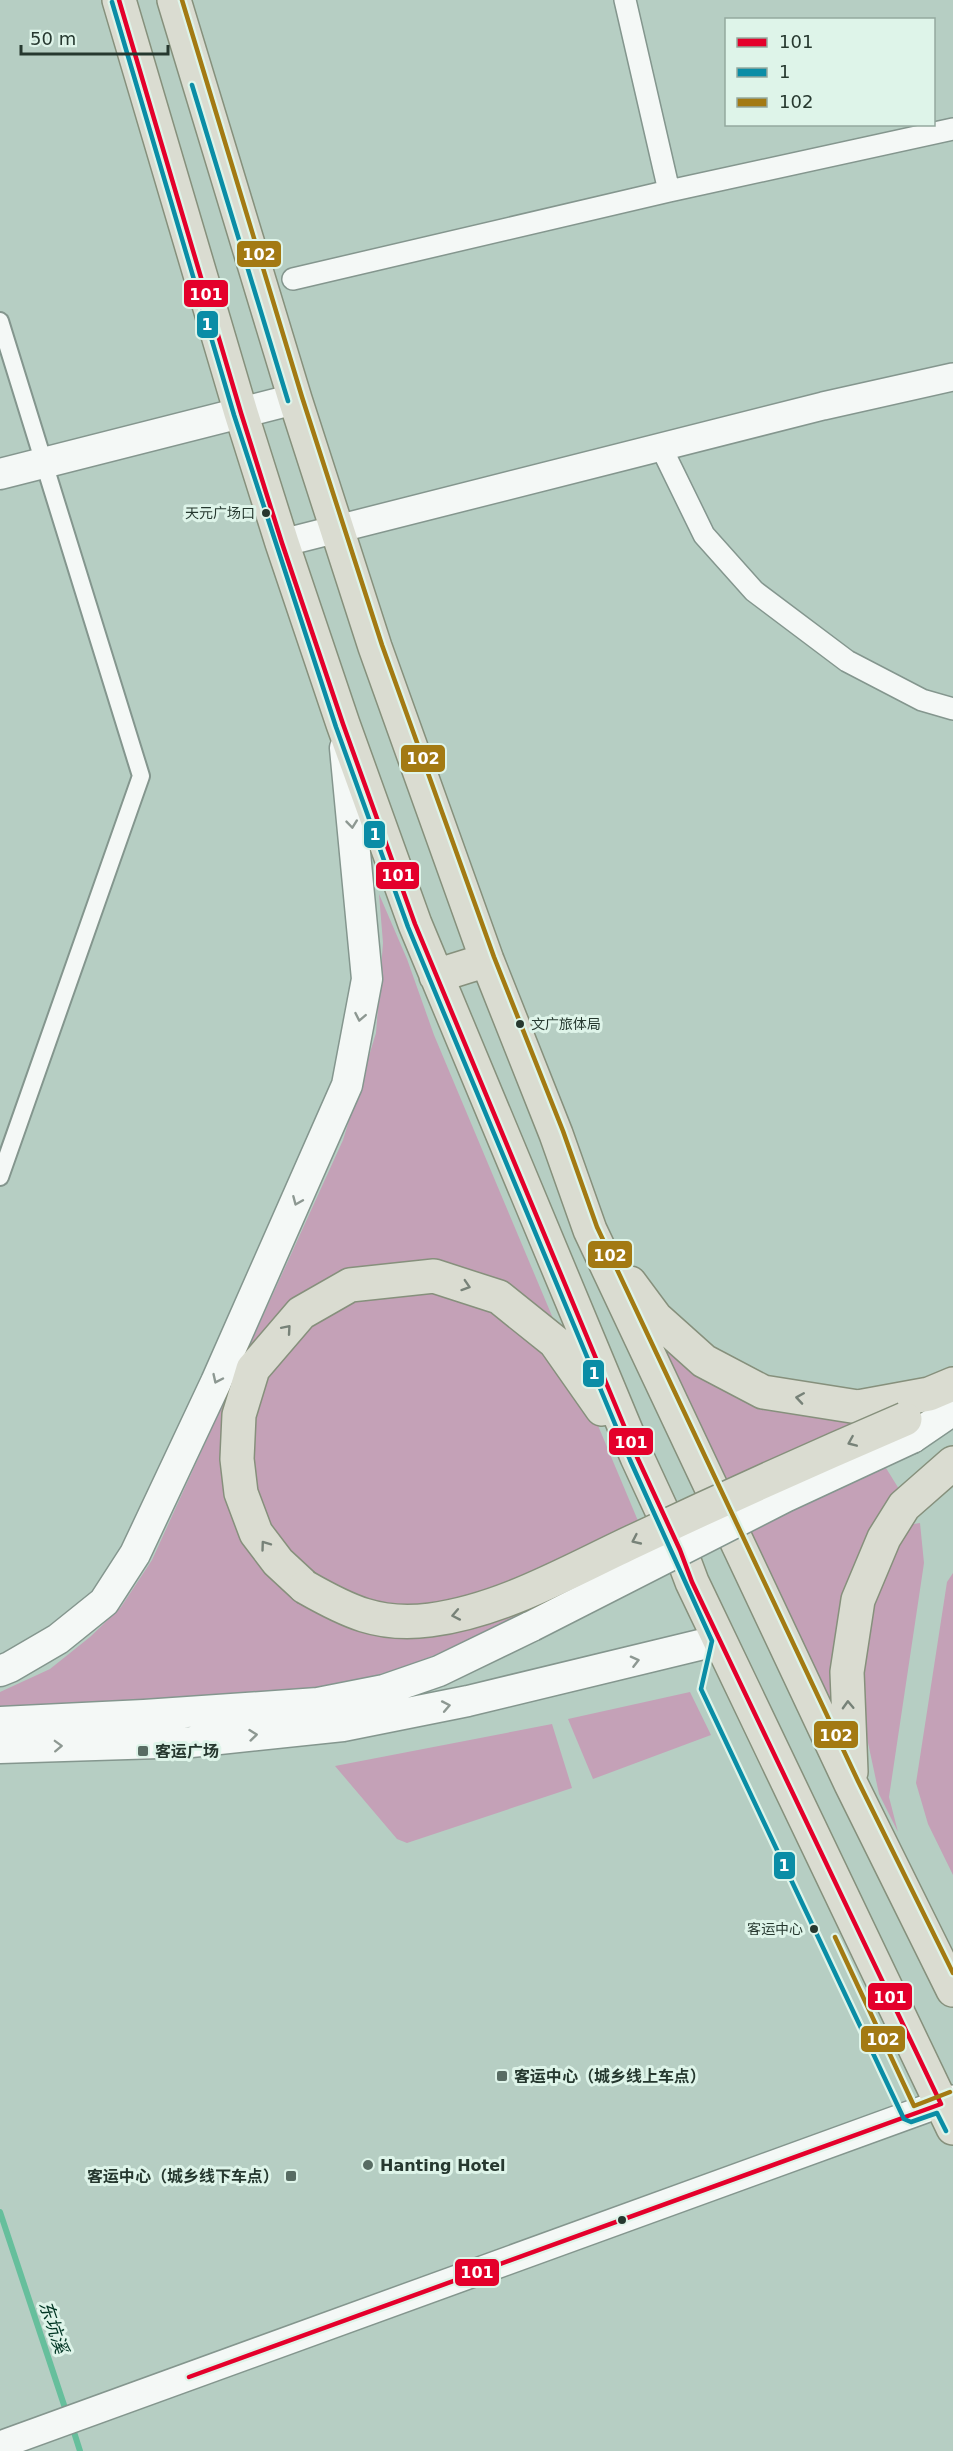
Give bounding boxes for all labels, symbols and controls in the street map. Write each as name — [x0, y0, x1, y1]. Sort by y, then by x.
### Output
scale bar — [21, 18, 168, 56]
legend — [725, 18, 935, 126]
text: 50 m — [30, 28, 76, 49]
text: 101 — [779, 31, 813, 52]
text: 1 — [779, 61, 790, 82]
text: 102 — [779, 91, 813, 112]
line badge: 102 — [236, 240, 282, 268]
text: 102 — [242, 245, 276, 264]
line badge: 101 — [183, 279, 229, 308]
text: 101 — [189, 285, 223, 304]
line badge: 1 — [196, 310, 219, 339]
text: 1 — [201, 315, 213, 334]
place label: 天元广场口 — [185, 505, 255, 521]
marker: 天元广场口 — [260, 507, 272, 519]
line badge: 102 — [400, 744, 446, 773]
text: 102 — [406, 749, 440, 768]
one-way arrow — [345, 819, 358, 828]
line badge: 1 — [363, 820, 386, 849]
text: 1 — [369, 825, 381, 844]
line badge: 101 — [375, 861, 420, 890]
text: 101 — [381, 866, 415, 885]
one-way arrow — [354, 1012, 367, 1022]
place label: 文广旅体局 — [531, 1016, 601, 1032]
marker: 文广旅体局 — [514, 1018, 526, 1030]
one-way arrow — [292, 1195, 304, 1206]
line badge: 102 — [587, 1240, 633, 1269]
text: 102 — [593, 1246, 627, 1265]
one-way arrow — [460, 1279, 471, 1291]
one-way arrow — [280, 1325, 291, 1336]
line badge: 1 — [582, 1359, 605, 1388]
text: 1 — [588, 1364, 600, 1383]
one-way arrow — [213, 1372, 225, 1383]
one-way arrow — [796, 1392, 806, 1405]
line badge: 101 — [608, 1427, 654, 1456]
text: 101 — [614, 1433, 648, 1452]
one-way arrow — [847, 1435, 858, 1447]
one-way arrow — [631, 1532, 642, 1544]
one-way arrow — [261, 1540, 272, 1551]
one-way arrow — [452, 1608, 462, 1621]
one-way arrow — [630, 1655, 640, 1668]
one-way arrow — [440, 1700, 450, 1713]
one-way arrow — [842, 1700, 855, 1709]
line badge: 102 — [813, 1720, 859, 1749]
text: 102 — [819, 1726, 853, 1745]
one-way arrow — [249, 1729, 258, 1742]
one-way arrow — [54, 1740, 63, 1753]
place label: 客运广场 — [155, 1742, 219, 1761]
marker: 客运广场 — [136, 1744, 150, 1758]
line badge: 1 — [773, 1851, 796, 1880]
text: 1 — [778, 1856, 790, 1875]
place label: 客运中心 — [747, 1921, 803, 1937]
marker: 客运中心 — [808, 1923, 820, 1935]
line badge: 101 — [867, 1982, 913, 2011]
text: 101 — [873, 1988, 907, 2007]
line badge: 102 — [860, 2025, 906, 2053]
text: 102 — [866, 2030, 900, 2049]
place label: 客运中心（城乡线上车点） — [514, 2067, 706, 2086]
marker: 客运中心（城乡线上车点） — [495, 2069, 509, 2083]
place label: Hanting Hotel — [380, 2156, 506, 2175]
marker: Hanting Hotel — [361, 2158, 375, 2172]
place label: 客运中心（城乡线下车点） — [87, 2167, 279, 2186]
marker: 客运中心（城乡线下车点） — [284, 2169, 298, 2183]
unlabelled marker — [616, 2214, 628, 2226]
line badge: 101 — [454, 2258, 500, 2287]
text: 101 — [460, 2263, 494, 2282]
water label: 东坑溪 — [35, 2298, 73, 2358]

